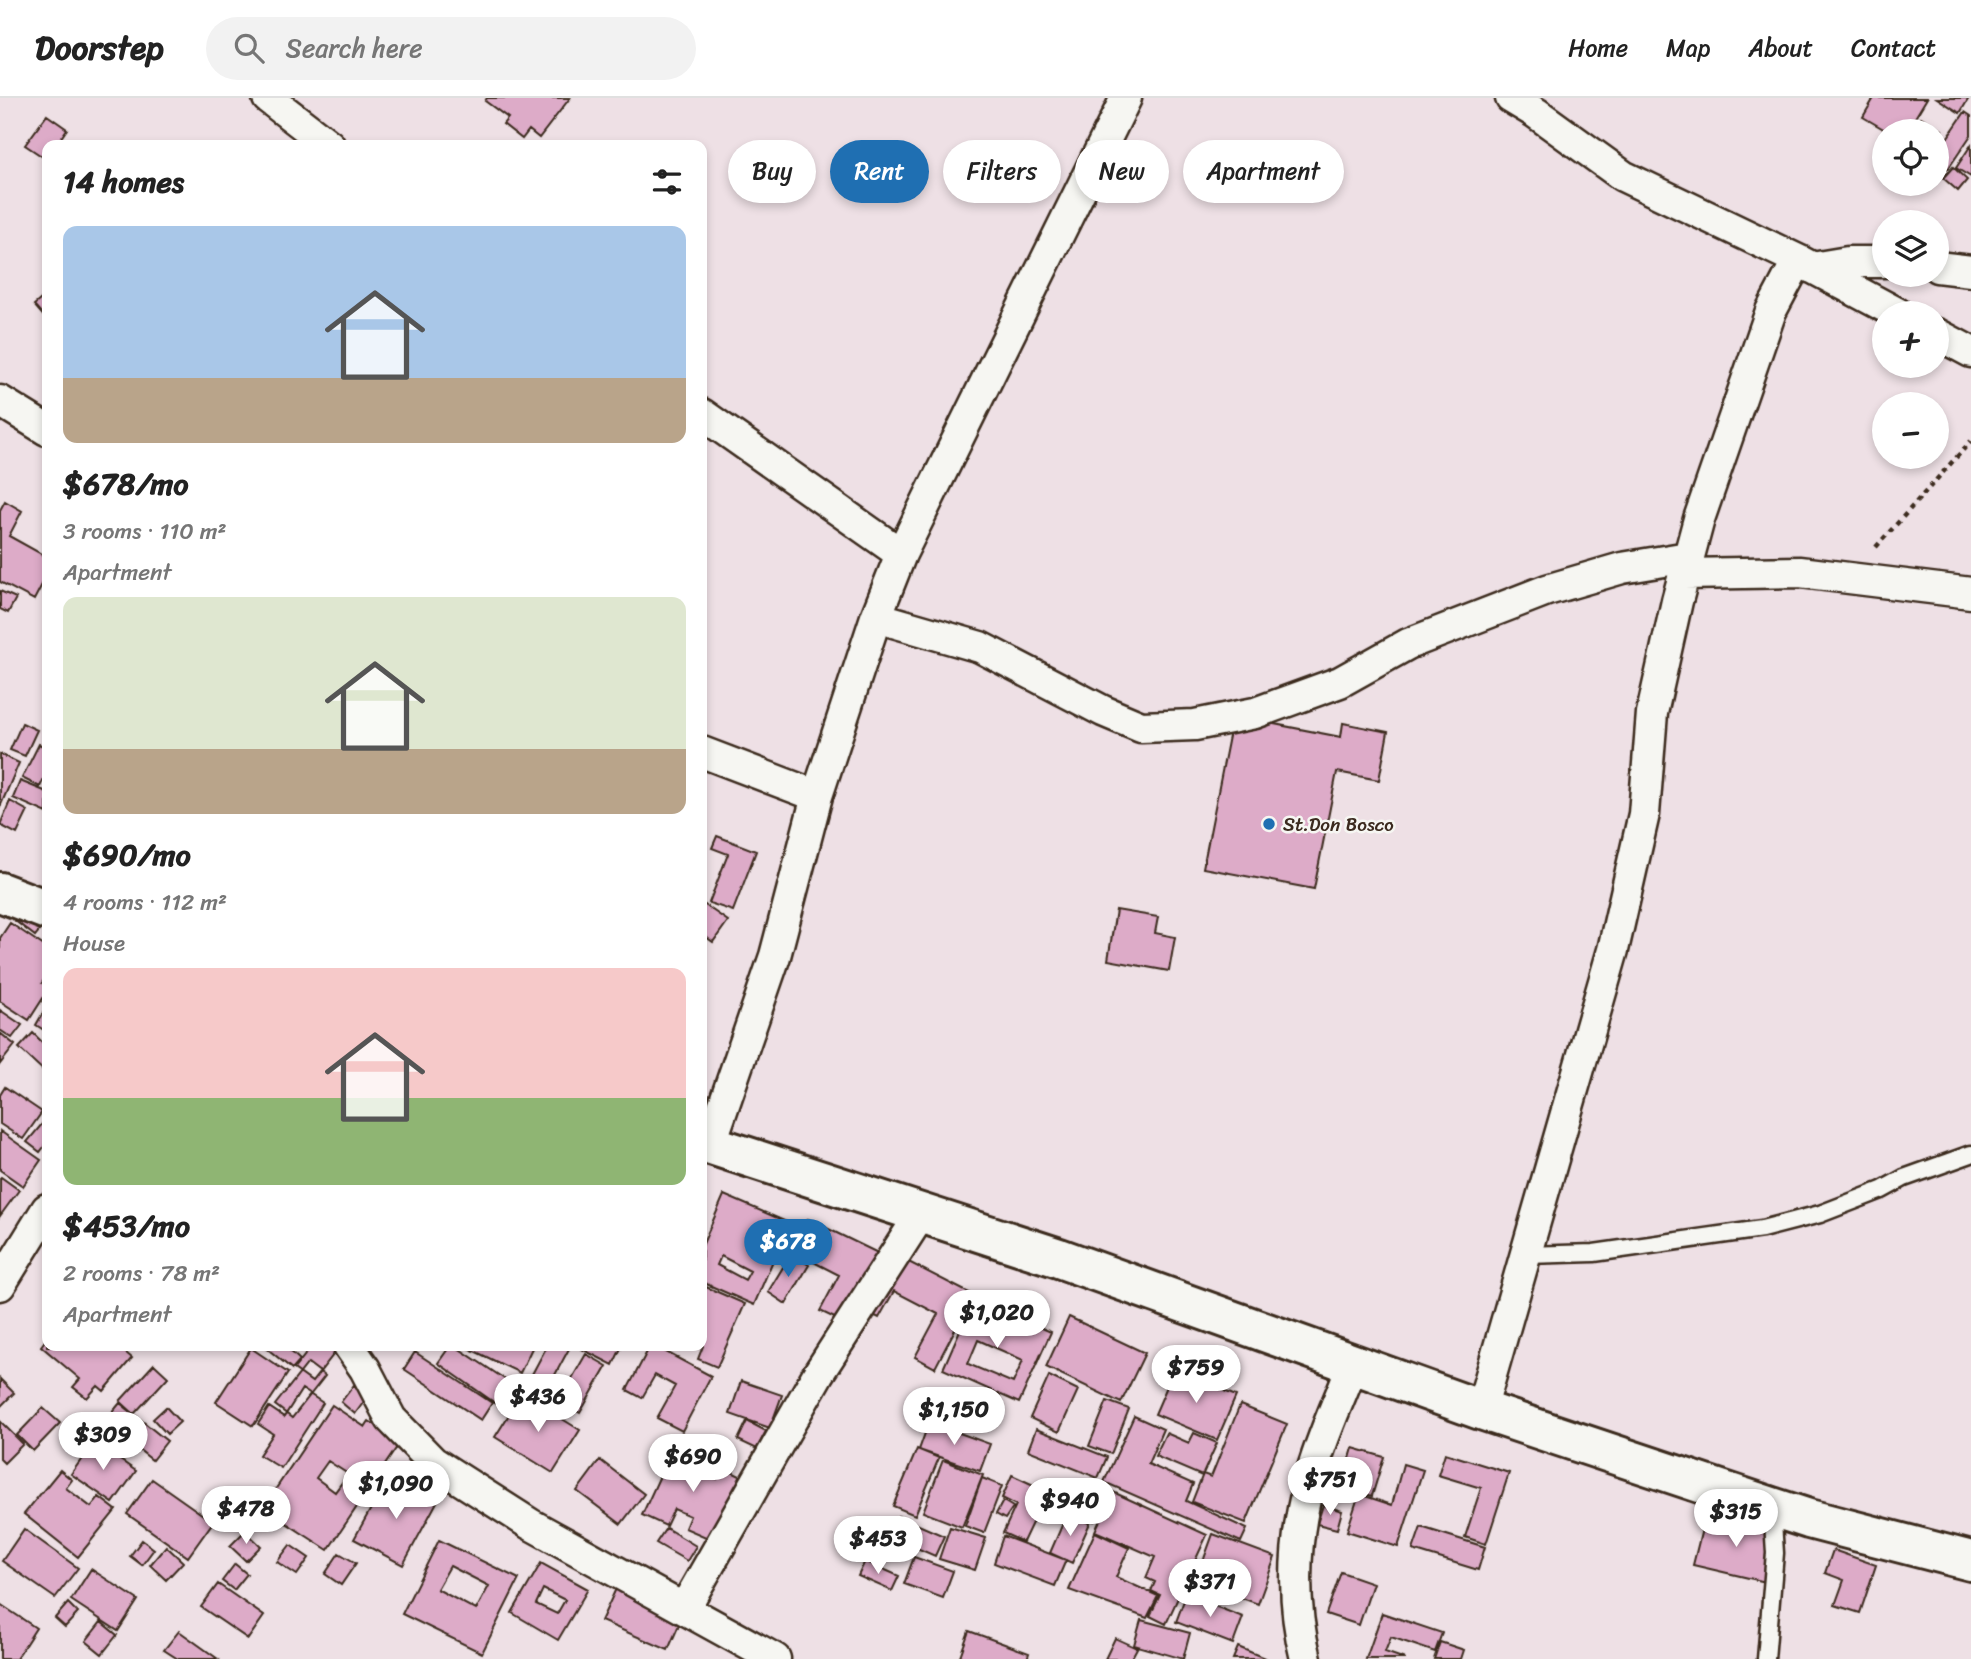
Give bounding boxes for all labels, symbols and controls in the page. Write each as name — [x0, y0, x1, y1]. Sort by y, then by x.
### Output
search box — [206, 17, 696, 80]
text: Doorstep — [35, 19, 164, 77]
text: Search here — [286, 25, 423, 71]
text: Home — [1568, 27, 1628, 69]
text: Map — [1666, 27, 1710, 69]
text: About — [1748, 27, 1813, 69]
text: Contact — [1851, 27, 1936, 69]
icon: search — [230, 29, 268, 67]
map controls — [1872, 119, 1949, 469]
button: locate — [1872, 119, 1949, 196]
chip: Buy — [728, 140, 816, 203]
chip: Rent — [830, 140, 929, 203]
chip: Filters — [943, 140, 1061, 203]
chip: New — [1075, 140, 1169, 203]
chip: Apartment — [1183, 140, 1344, 203]
text: 14 homes — [63, 155, 184, 209]
icon: filters — [648, 163, 686, 201]
button: layers — [1872, 210, 1949, 287]
icon: home — [312, 272, 438, 398]
button: + — [1872, 301, 1949, 378]
button: − — [1872, 392, 1949, 469]
text: $678/mo — [63, 457, 189, 511]
text: 3 rooms · 110 m² — [63, 511, 227, 552]
text: Apartment — [63, 552, 172, 593]
icon: home — [312, 643, 438, 769]
place label: St.Don Bosco — [1283, 808, 1394, 841]
marker: St.Don Bosco — [1261, 816, 1277, 832]
text: $690/mo — [63, 828, 191, 882]
text: 4 rooms · 112 m² — [63, 882, 227, 923]
text: House — [63, 923, 125, 964]
icon: home — [312, 1014, 438, 1140]
text: $453/mo — [63, 1199, 190, 1253]
pin: $678 — [747, 1220, 829, 1279]
text: $678 — [760, 1221, 816, 1262]
text: 2 rooms · 78 m² — [63, 1253, 220, 1294]
pin: $1,020 — [940, 1290, 1054, 1350]
text: $1,020 — [960, 1292, 1034, 1333]
text: Apartment — [63, 1294, 172, 1335]
pin: $759 — [1155, 1346, 1237, 1405]
text: $759 — [1168, 1347, 1224, 1388]
pin: $436 — [497, 1374, 579, 1434]
text: $436 — [510, 1376, 566, 1417]
pin: $1,150 — [897, 1388, 1011, 1447]
text: $1,150 — [919, 1389, 989, 1430]
pin: $309 — [62, 1412, 144, 1472]
text: $309 — [75, 1414, 131, 1455]
pin: $690 — [652, 1434, 734, 1494]
text: $690 — [664, 1436, 722, 1477]
pin: $751 — [1289, 1458, 1371, 1517]
text: $751 — [1304, 1459, 1356, 1500]
pin: $1,090 — [339, 1462, 453, 1521]
text: $1,090 — [359, 1463, 433, 1504]
pin: $940 — [1029, 1478, 1111, 1538]
text: $940 — [1041, 1480, 1099, 1521]
pin: $478 — [205, 1486, 287, 1546]
text: $478 — [218, 1488, 274, 1529]
pin: $315 — [1695, 1490, 1777, 1549]
text: $315 — [1710, 1491, 1762, 1532]
pin: $453 — [837, 1516, 919, 1576]
text: $453 — [850, 1518, 906, 1559]
pin: $371 — [1169, 1560, 1251, 1619]
text: $371 — [1184, 1561, 1236, 1602]

